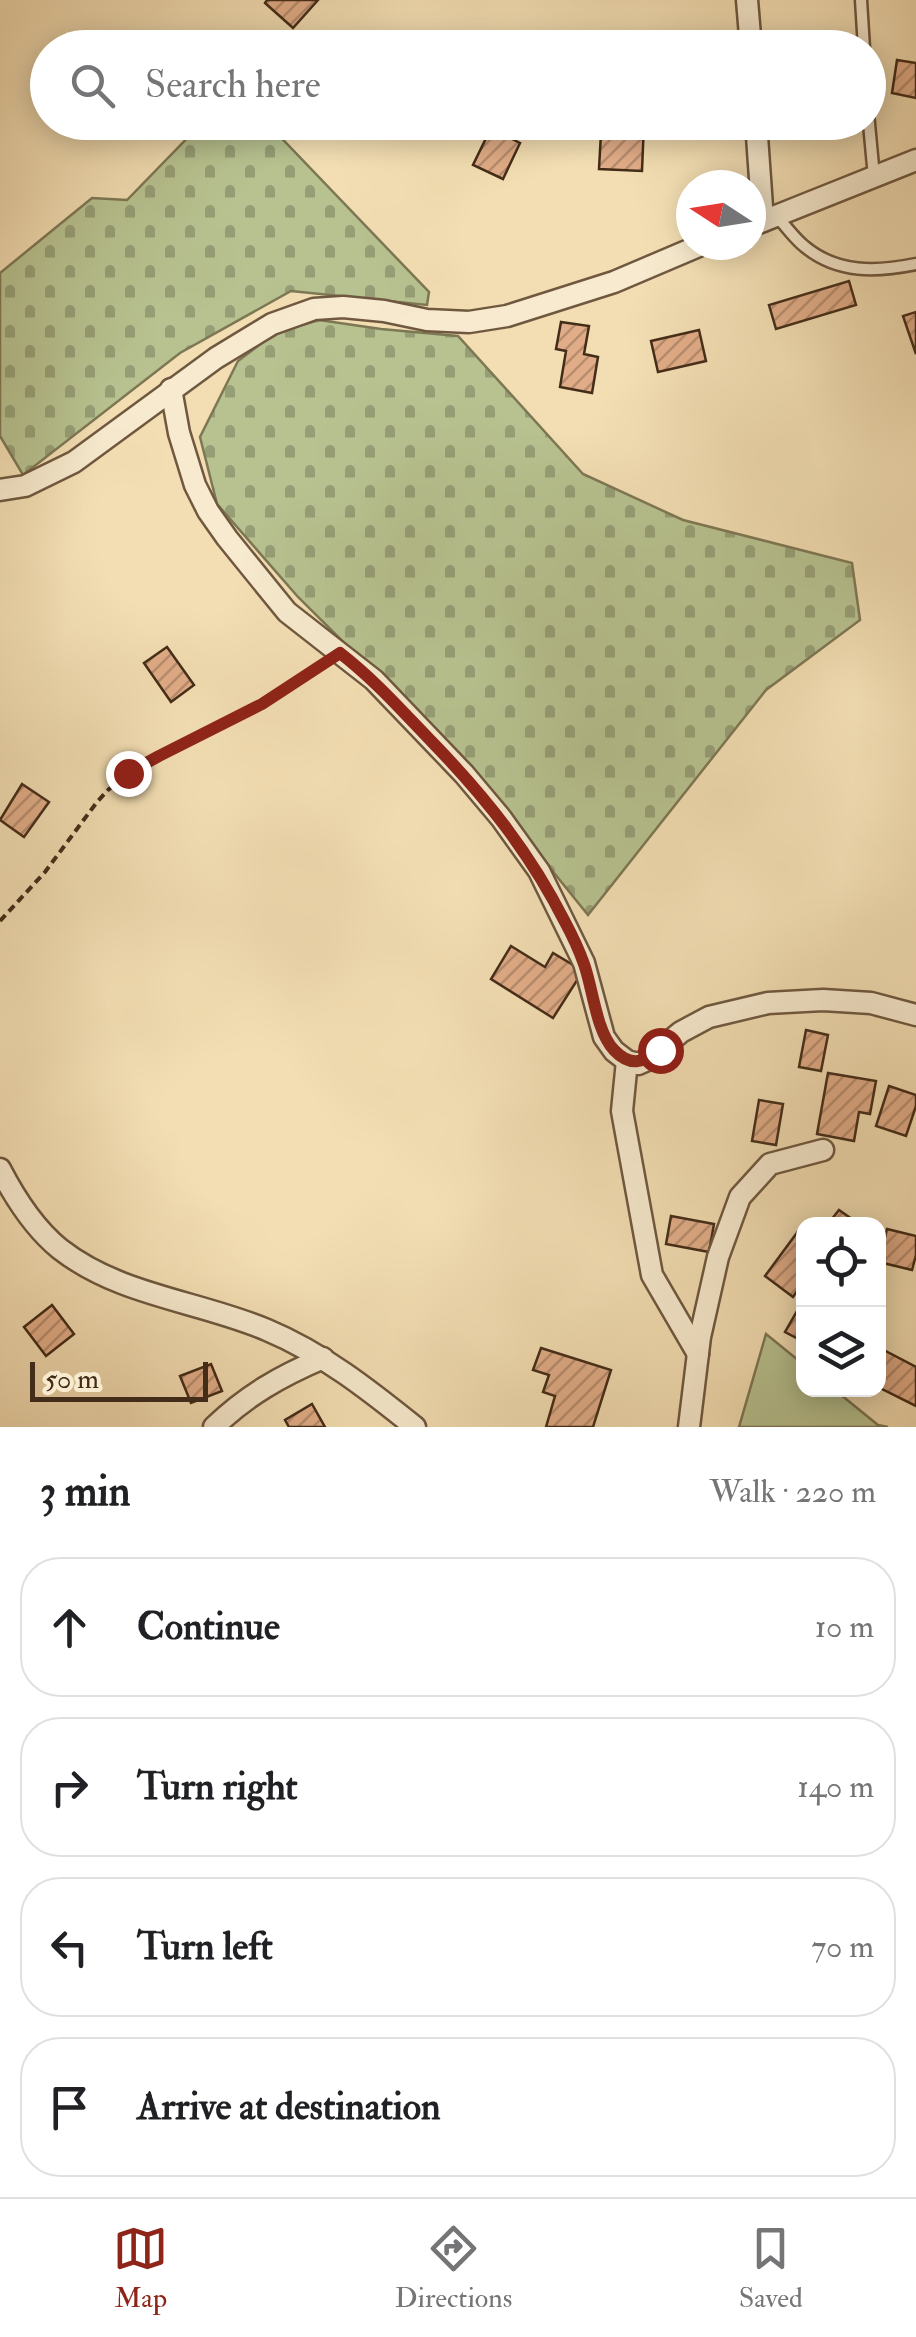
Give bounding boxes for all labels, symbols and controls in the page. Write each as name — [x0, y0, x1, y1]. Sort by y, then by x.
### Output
search box — [30, 30, 886, 140]
icon: search — [65, 58, 120, 113]
text: Search here — [145, 61, 321, 109]
north arrow — [676, 170, 766, 260]
route end — [106, 751, 152, 797]
route start — [638, 1028, 684, 1074]
map controls — [796, 1217, 886, 1397]
button: locate — [796, 1217, 886, 1307]
button: layers — [796, 1307, 886, 1397]
scale bar — [30, 1357, 208, 1402]
text: 50 m — [45, 1362, 99, 1397]
text: 3 min — [40, 1466, 130, 1518]
text: Walk · 220 m — [709, 1472, 876, 1512]
icon: ahead — [42, 1600, 97, 1655]
text: Continue — [137, 1603, 280, 1651]
text: 10 m — [815, 1607, 874, 1647]
icon: right — [42, 1760, 97, 1815]
text: Turn right — [137, 1763, 298, 1811]
text: 140 m — [797, 1767, 874, 1807]
icon: left — [42, 1920, 97, 1975]
text: Turn left — [137, 1923, 273, 1971]
text: 70 m — [811, 1927, 874, 1967]
icon: arrive — [42, 2080, 97, 2135]
text: Arrive at destination — [137, 2083, 441, 2131]
tab: Map — [113, 2221, 168, 2316]
tab: Directions — [395, 2221, 512, 2316]
tab: Saved — [739, 2221, 803, 2316]

